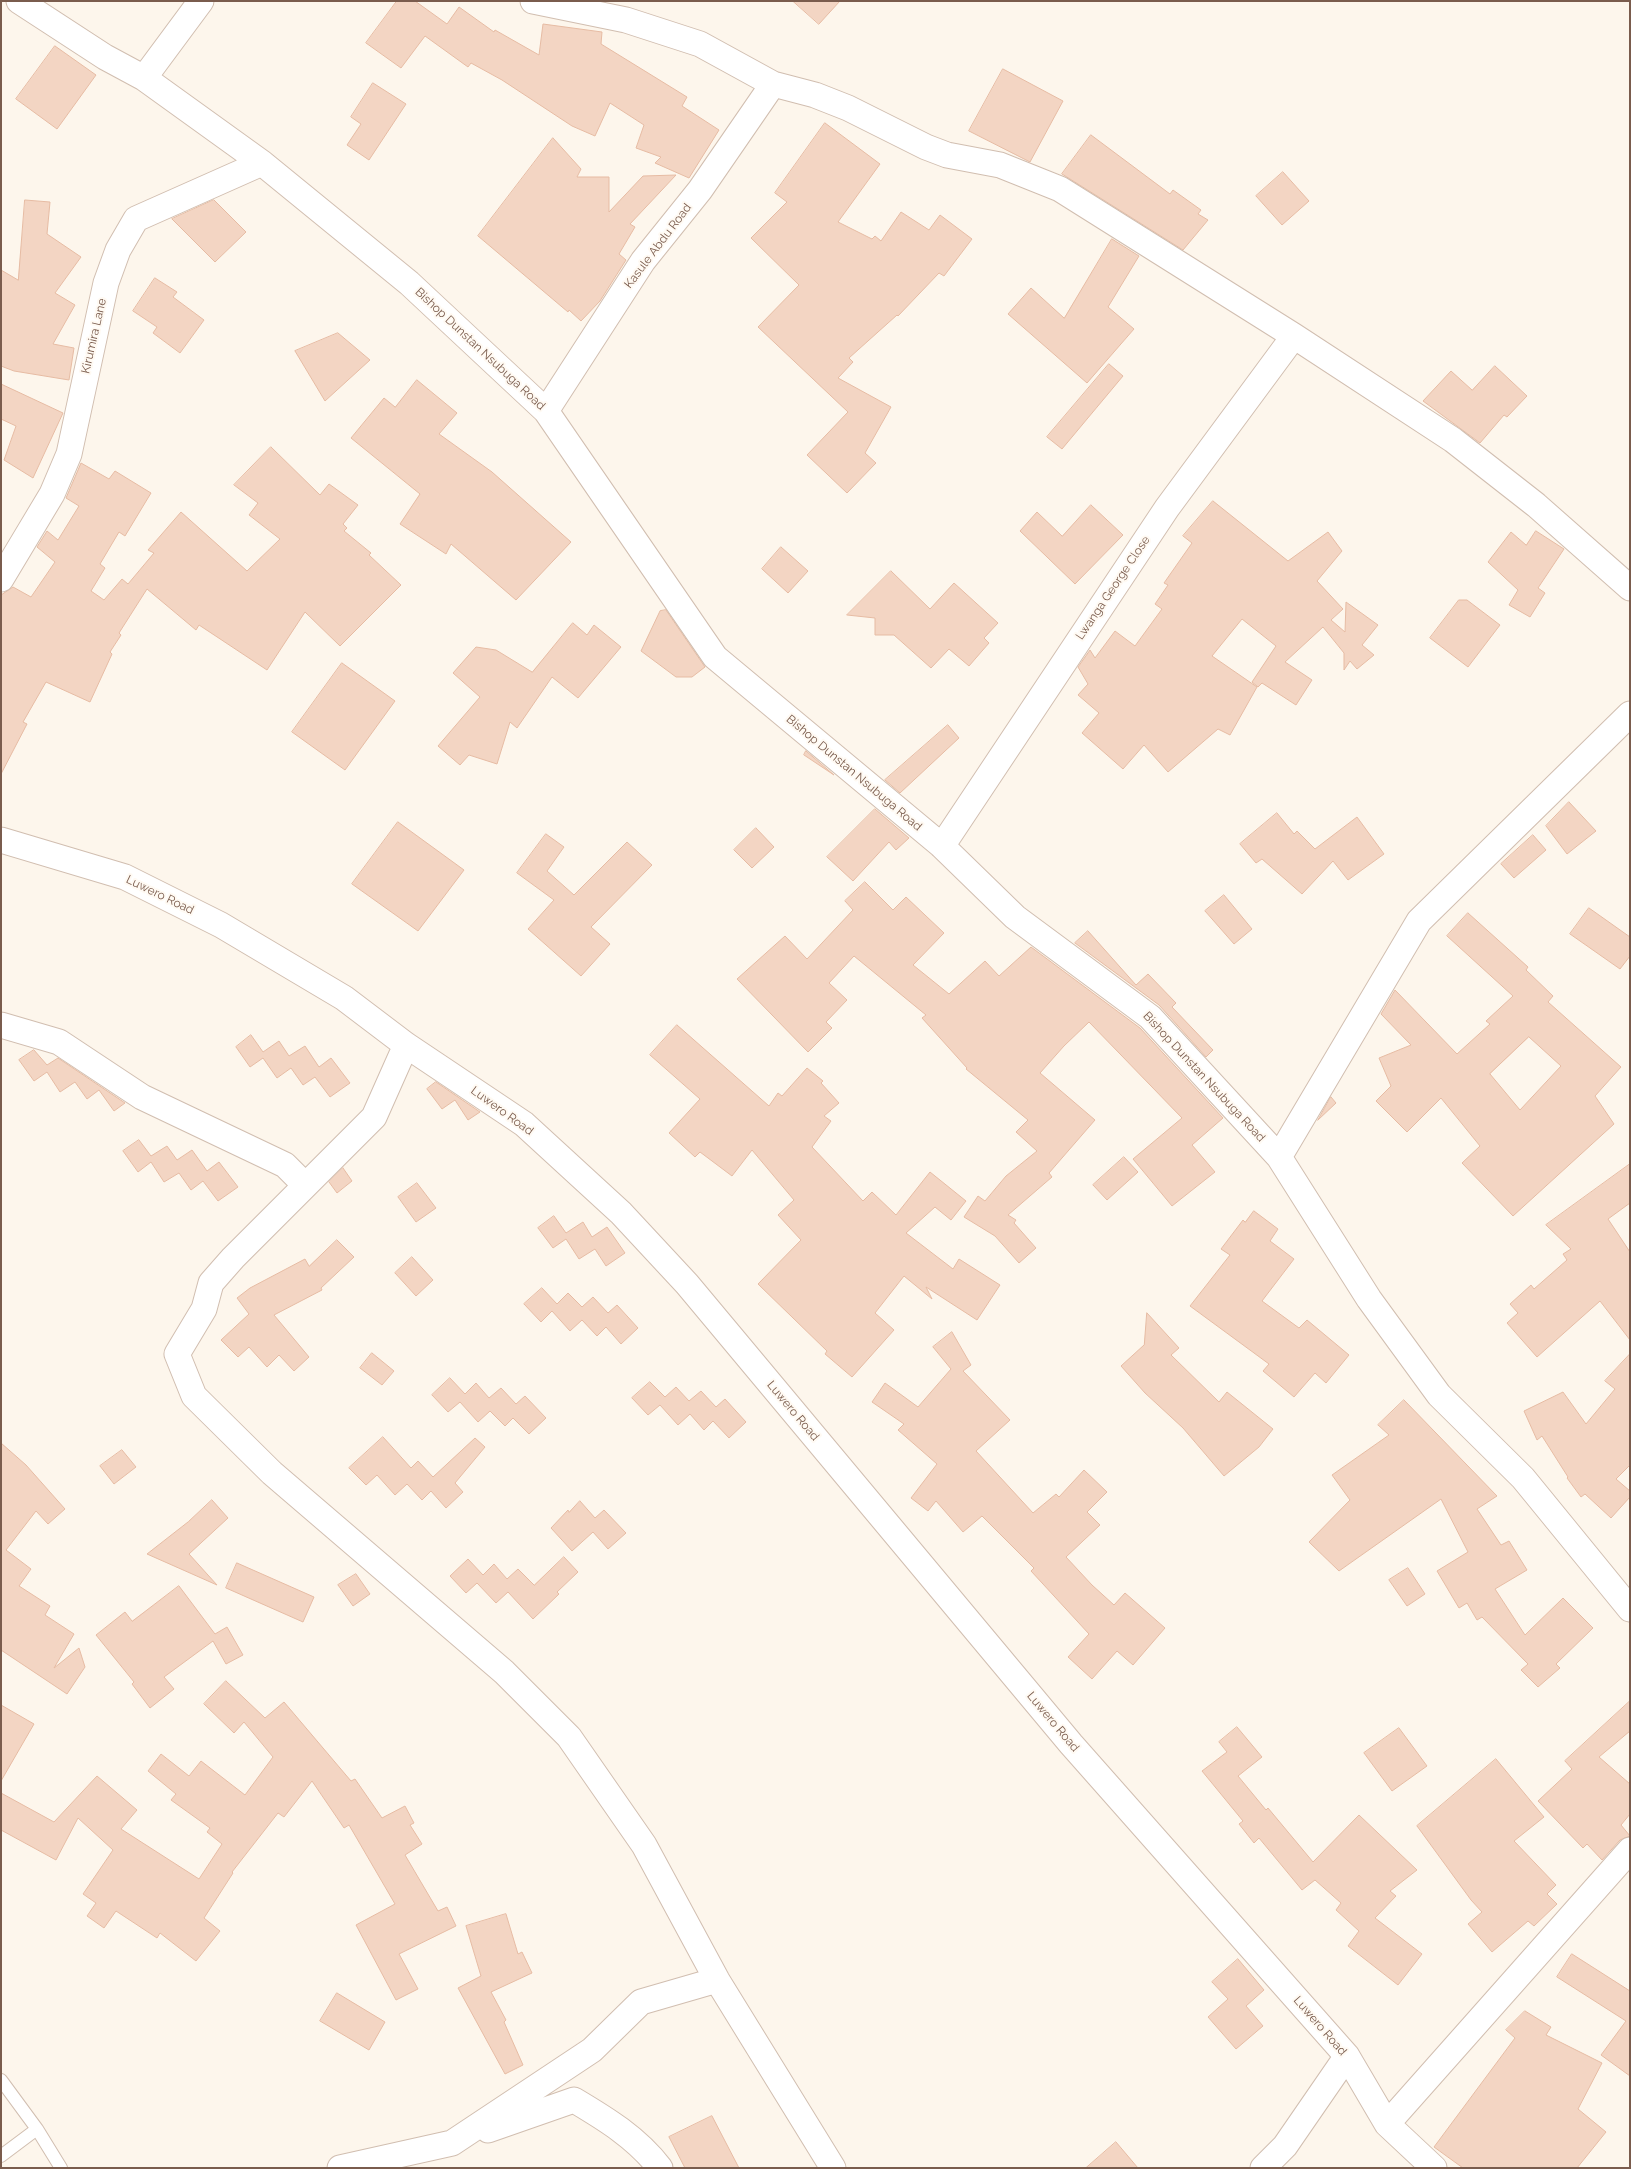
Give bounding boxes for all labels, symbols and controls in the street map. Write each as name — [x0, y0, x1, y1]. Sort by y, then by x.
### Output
street label: Kasule Abdu Road — [621, 201, 695, 291]
street label: Bishop Dunstan Nsubuga Road — [412, 285, 548, 413]
street label: Kirumira Lane — [78, 297, 110, 375]
street label: Lwanga George Close — [1073, 533, 1153, 643]
street label: Bishop Dunstan Nsubuga Road — [783, 712, 925, 834]
street label: Luwero Road — [124, 872, 196, 918]
street label: Bishop Dunstan Nsubuga Road — [1140, 1009, 1268, 1145]
street label: Luwero Road — [468, 1084, 536, 1138]
street label: Luwero Road — [764, 1378, 822, 1444]
street label: Luwero Road — [1024, 1689, 1082, 1755]
street label: Luwero Road — [1290, 1993, 1350, 2059]

